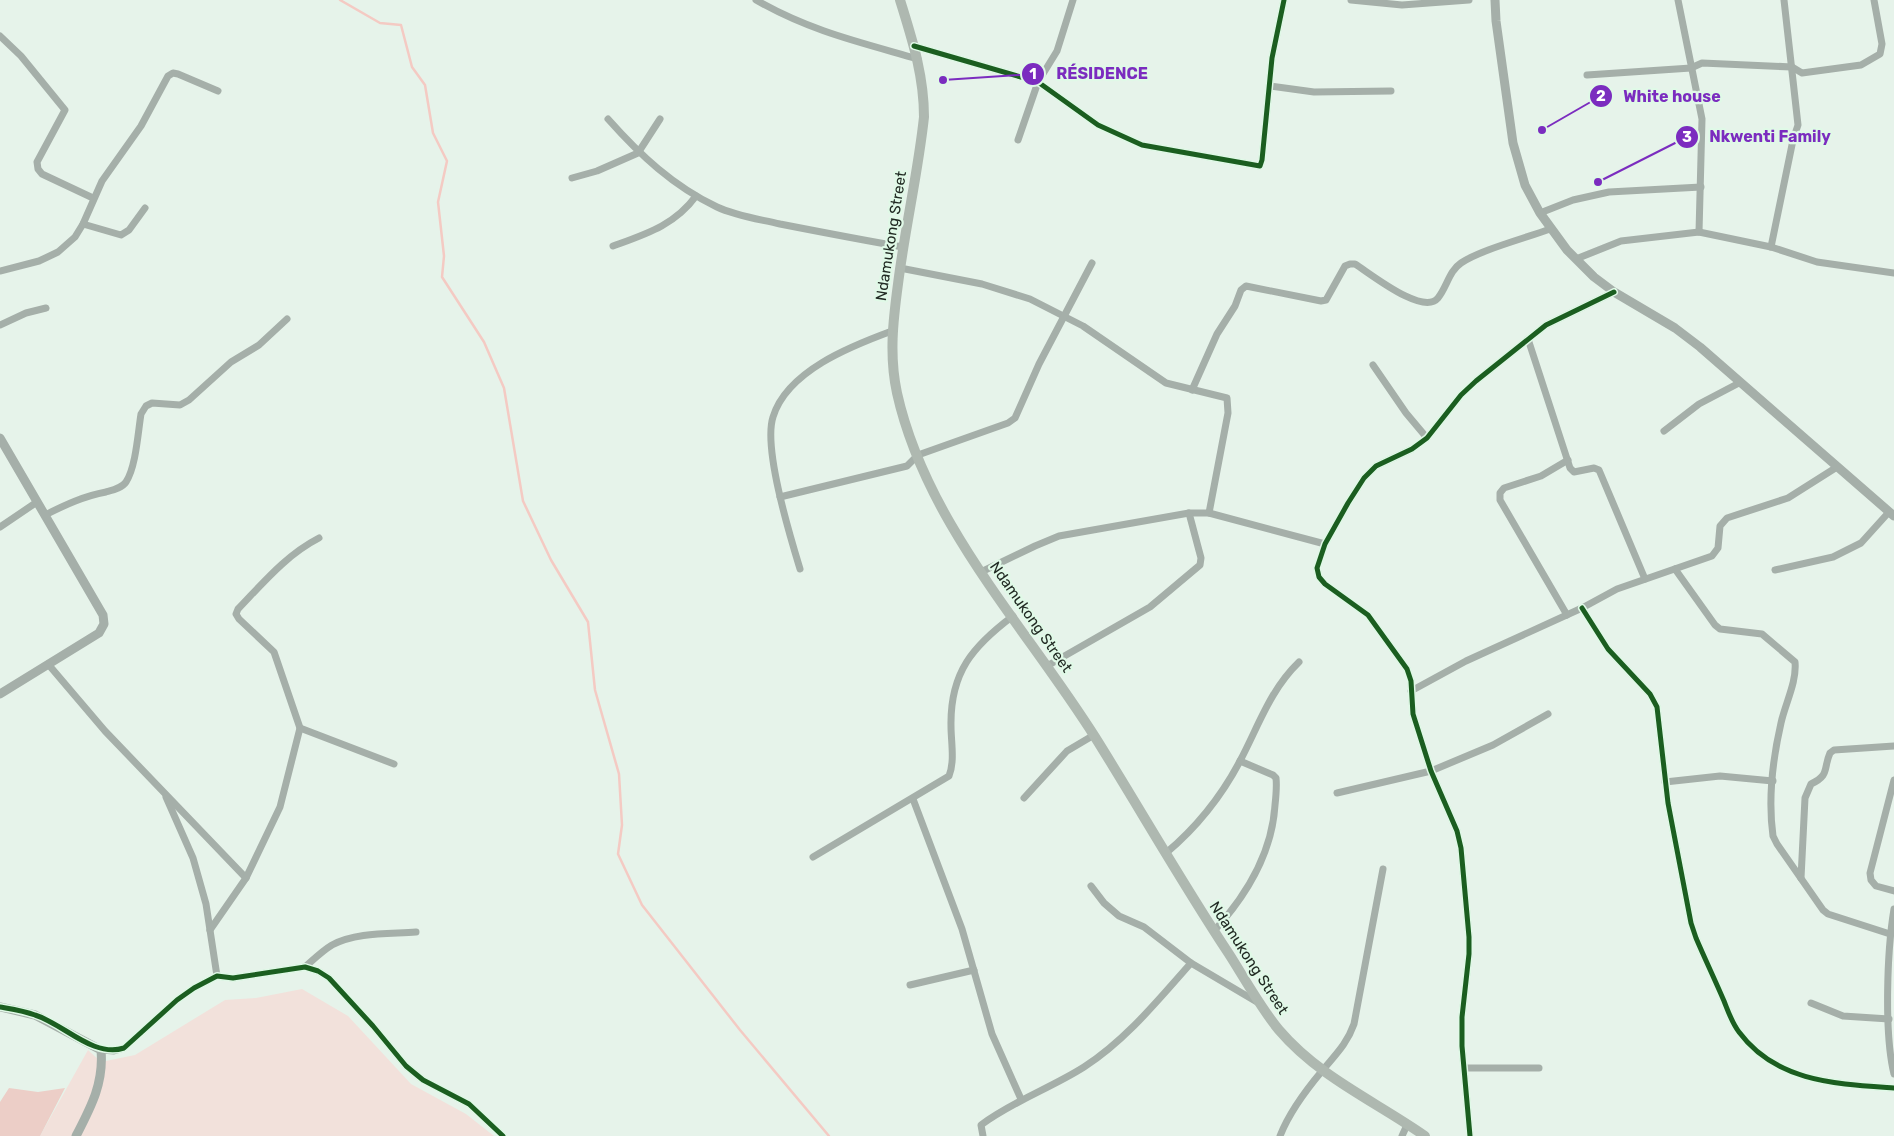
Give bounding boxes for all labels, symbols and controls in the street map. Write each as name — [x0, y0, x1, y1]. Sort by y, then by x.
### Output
callout: RÉSIDENCE — [1021, 58, 1157, 89]
text: RÉSIDENCE — [1056, 63, 1148, 83]
text: 1 — [1029, 65, 1037, 83]
callout: White house — [1588, 81, 1731, 112]
text: 2 — [1596, 87, 1606, 105]
text: White house — [1623, 87, 1721, 106]
callout: Nkwenti Family — [1674, 121, 1841, 152]
text: Nkwenti Family — [1709, 127, 1831, 146]
text: 3 — [1682, 128, 1692, 146]
street label: Ndamukong Street — [872, 170, 910, 302]
street label: Ndamukong Street — [986, 558, 1076, 676]
street label: Ndamukong Street — [1206, 898, 1292, 1018]

